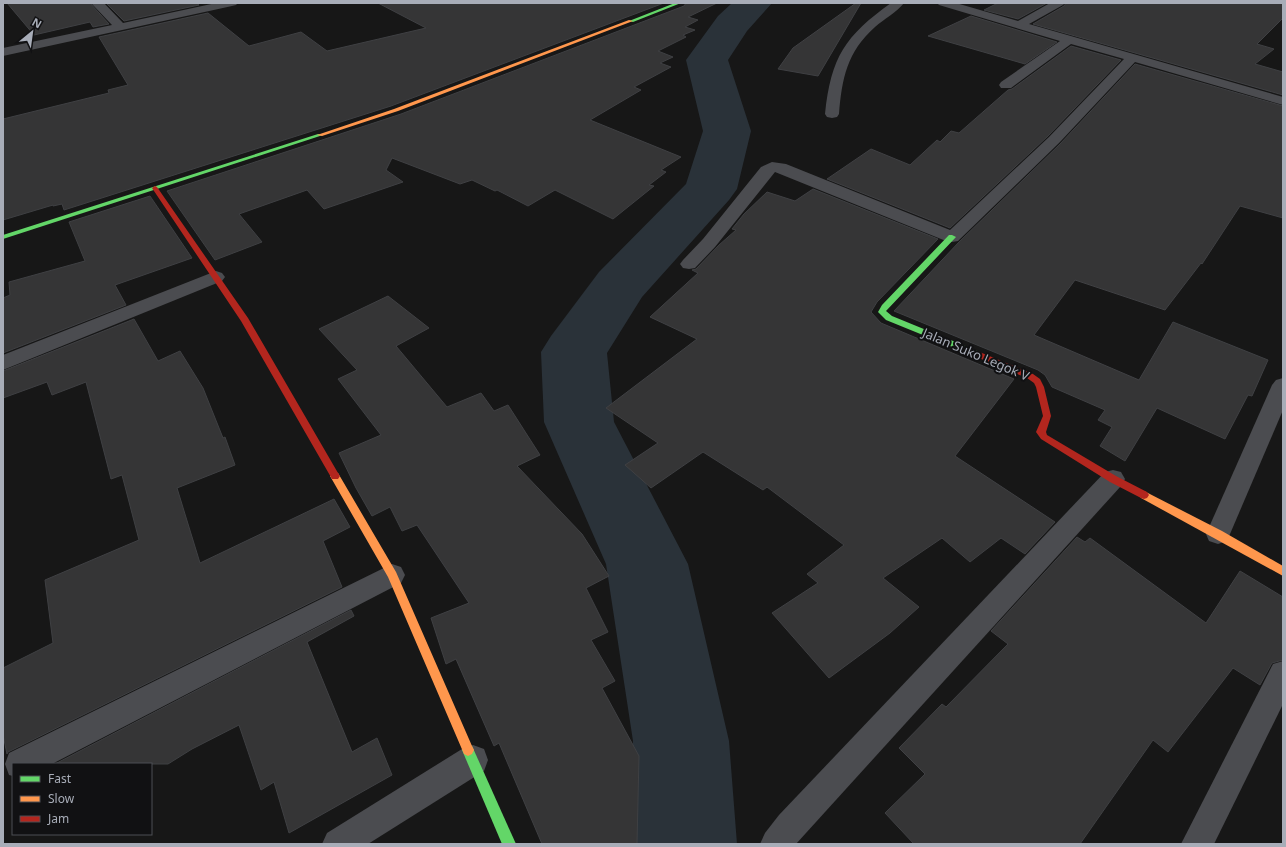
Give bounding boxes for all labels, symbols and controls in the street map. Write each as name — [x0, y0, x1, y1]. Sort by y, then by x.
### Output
north arrow — [12, 12, 52, 52]
text: N — [30, 14, 45, 32]
street label: Jalan Suko Legok V — [918, 323, 1032, 385]
legend — [12, 763, 152, 835]
text: Fast — [48, 770, 72, 787]
text: Slow — [48, 790, 75, 807]
text: Jam — [47, 810, 69, 827]

